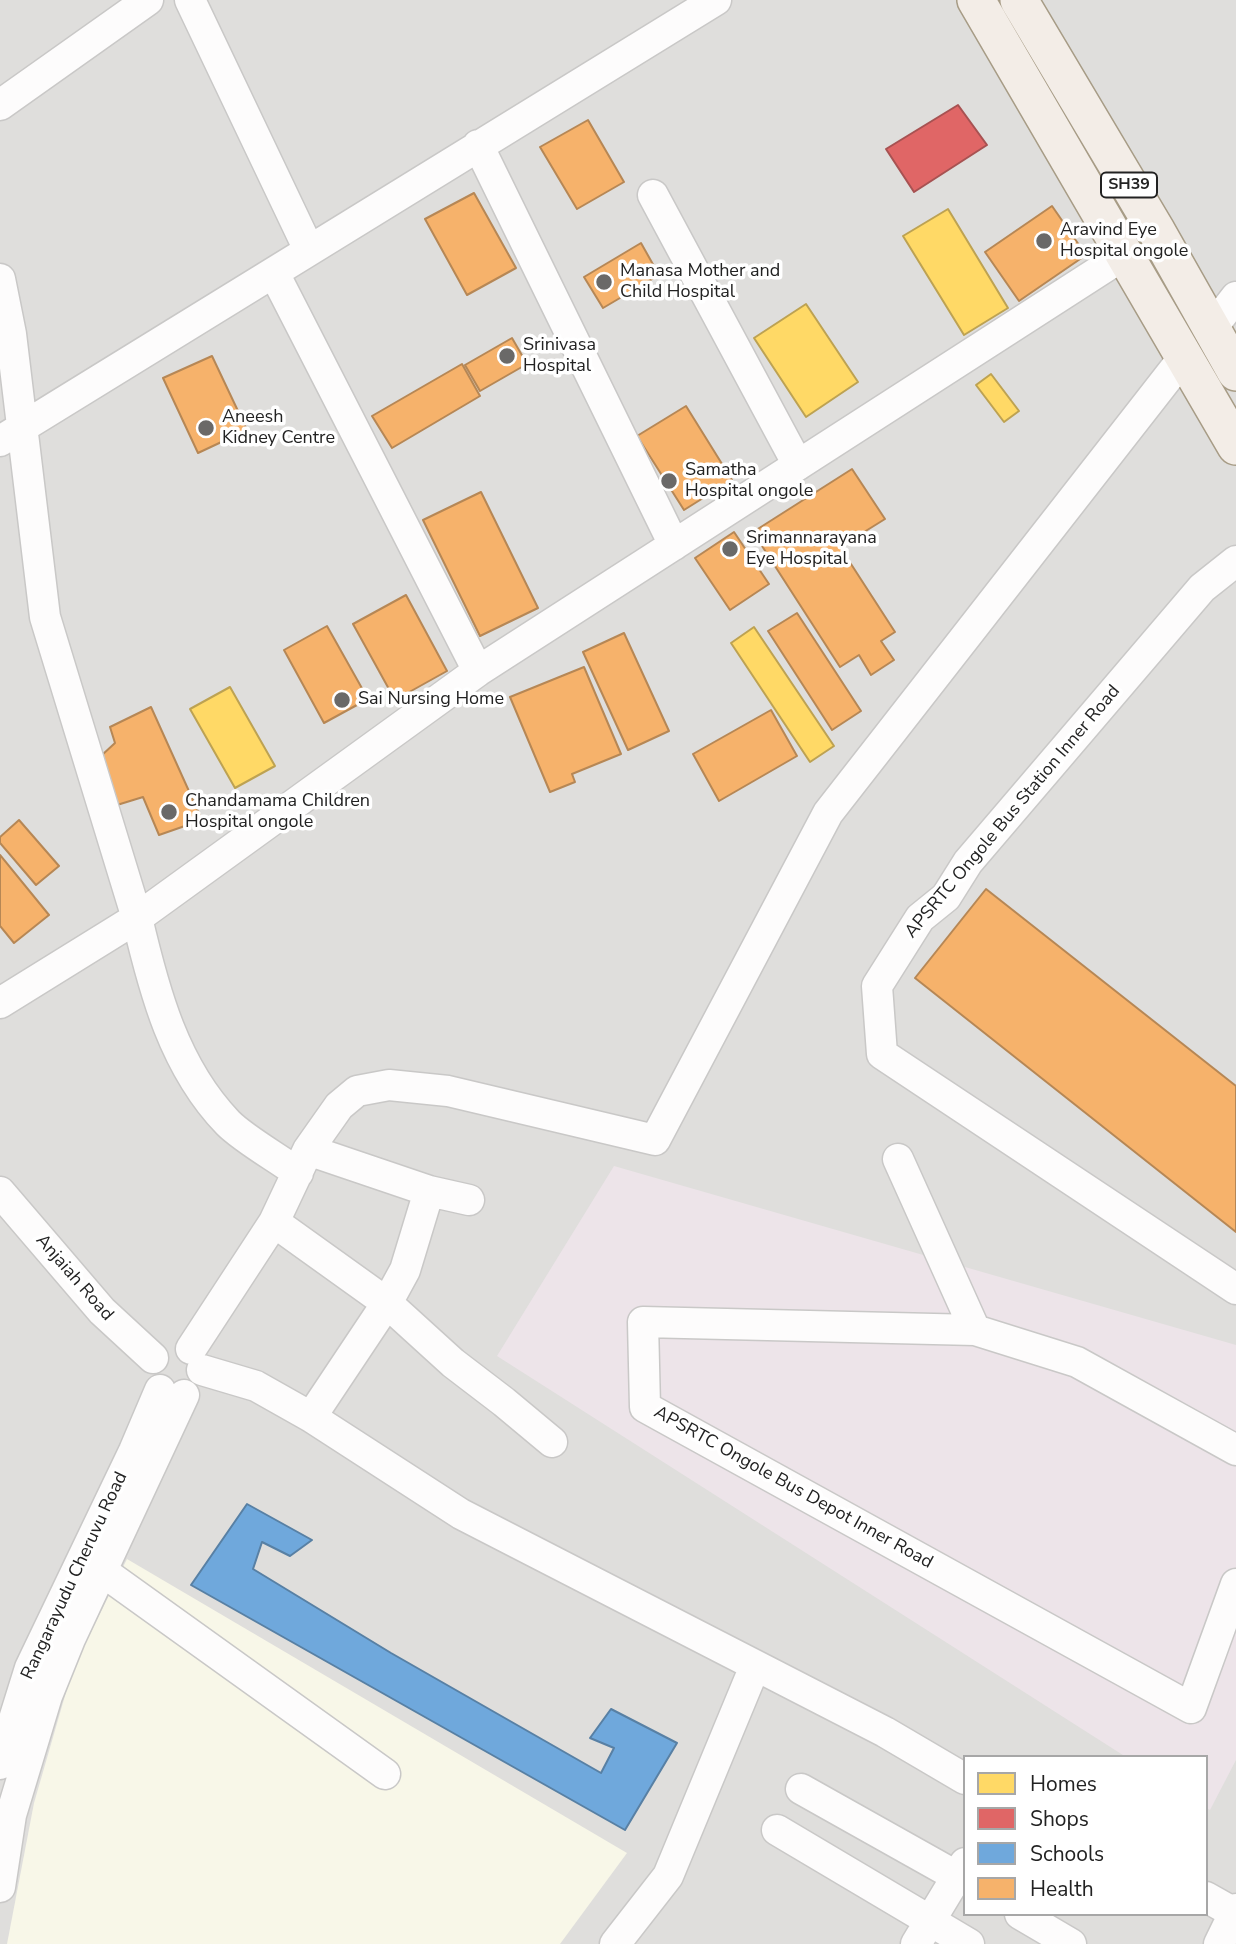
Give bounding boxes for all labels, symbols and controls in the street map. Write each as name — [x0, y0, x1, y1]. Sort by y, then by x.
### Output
road number: SH39 — [1101, 172, 1157, 197]
place label: Aravind Eye Hospital ongole — [1060, 220, 1188, 262]
marker: Aravind Eye Hospital ongole — [1034, 231, 1054, 251]
place label: Manasa Mother and Child Hospital — [620, 261, 780, 304]
marker: Manasa Mother and Child Hospital — [594, 272, 614, 292]
place label: Srinivasa Hospital — [523, 335, 596, 378]
marker: Srinivasa Hospital — [497, 346, 517, 366]
place label: Aneesh Kidney Centre — [222, 407, 335, 450]
marker: Aneesh Kidney Centre — [196, 418, 216, 438]
place label: Samatha Hospital ongole — [685, 460, 813, 503]
marker: Samatha Hospital ongole — [659, 471, 679, 491]
place label: Srimannarayana Eye Hospital — [746, 528, 877, 570]
marker: Srimannarayana Eye Hospital — [720, 539, 740, 559]
street label: APSRTC Ongole Bus Station Inner Road — [901, 681, 1125, 943]
place label: Sai Nursing Home — [358, 689, 504, 711]
marker: Sai Nursing Home — [332, 690, 352, 710]
place label: Chandamama Children Hospital ongole — [185, 791, 370, 834]
marker: Chandamama Children Hospital ongole — [159, 802, 179, 822]
street label: Anjaiah Road — [31, 1230, 117, 1326]
street label: APSRTC Ongole Bus Depot Inner Road — [650, 1402, 936, 1574]
street label: Rangarayudu Cheruvu Road — [17, 1469, 133, 1683]
legend — [963, 1755, 1208, 1916]
text: Homes — [1030, 1770, 1097, 1798]
text: Shops — [1030, 1805, 1089, 1833]
text: Schools — [1030, 1840, 1104, 1868]
text: Health — [1030, 1875, 1094, 1903]

